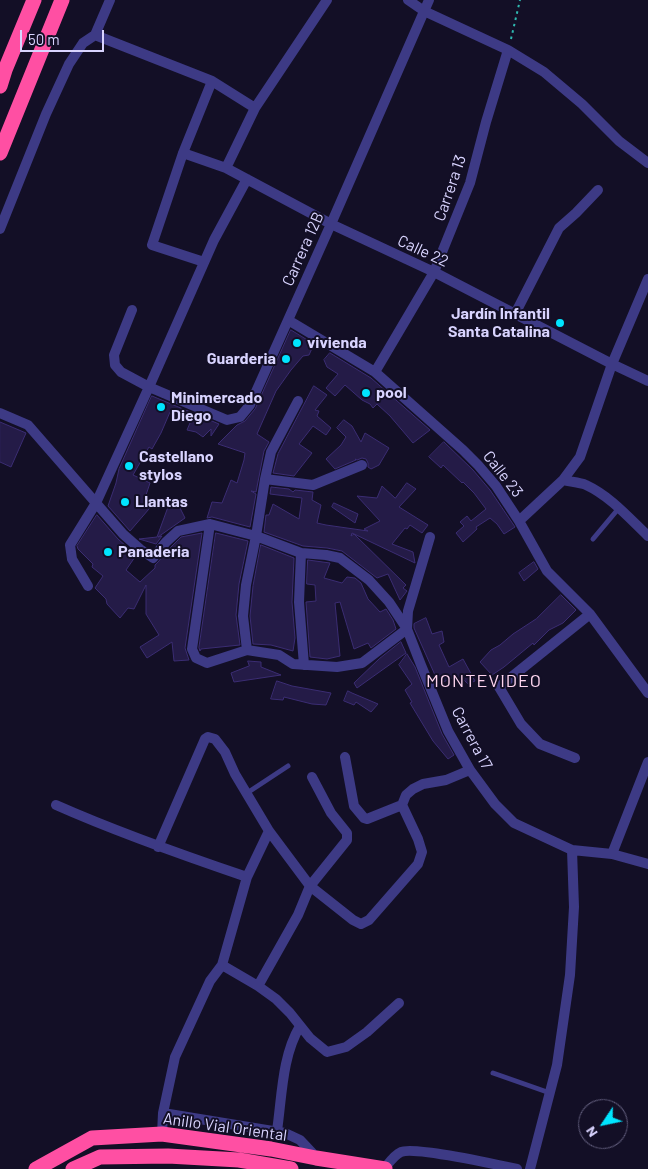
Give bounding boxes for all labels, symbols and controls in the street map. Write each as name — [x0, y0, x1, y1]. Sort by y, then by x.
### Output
scale bar — [22, 20, 106, 52]
text: 50 m — [28, 30, 60, 48]
street label: Carrera 13 — [430, 152, 470, 224]
street label: Carrera 12B — [278, 209, 328, 289]
street label: Calle 22 — [394, 231, 452, 271]
place label: Jardín Infantil Santa Catalina — [448, 304, 550, 342]
marker: Jardín Infantil Santa Catalina — [554, 317, 566, 329]
place label: vivienda — [307, 333, 367, 353]
marker: vivienda — [291, 337, 303, 349]
place label: Guarderia — [207, 349, 276, 369]
marker: Guarderia — [280, 353, 292, 365]
place label: pool — [376, 383, 407, 403]
marker: pool — [360, 387, 372, 399]
place label: Minimercado Diego — [171, 388, 262, 426]
marker: Minimercado Diego — [155, 401, 167, 413]
place label: Castellano stylos — [139, 447, 214, 485]
street label: Calle 23 — [479, 447, 527, 501]
marker: Castellano stylos — [123, 460, 135, 472]
place label: Llantas — [135, 492, 188, 512]
marker: Llantas — [119, 496, 131, 508]
place label: Panaderia — [118, 542, 190, 562]
marker: Panaderia — [102, 546, 114, 558]
district label: MONTEVIDEO — [425, 670, 543, 692]
street label: Carrera 17 — [448, 703, 496, 773]
north arrow — [578, 1099, 628, 1149]
street label: Anillo Vial Oriental — [162, 1109, 288, 1145]
text: N — [581, 1123, 601, 1141]

